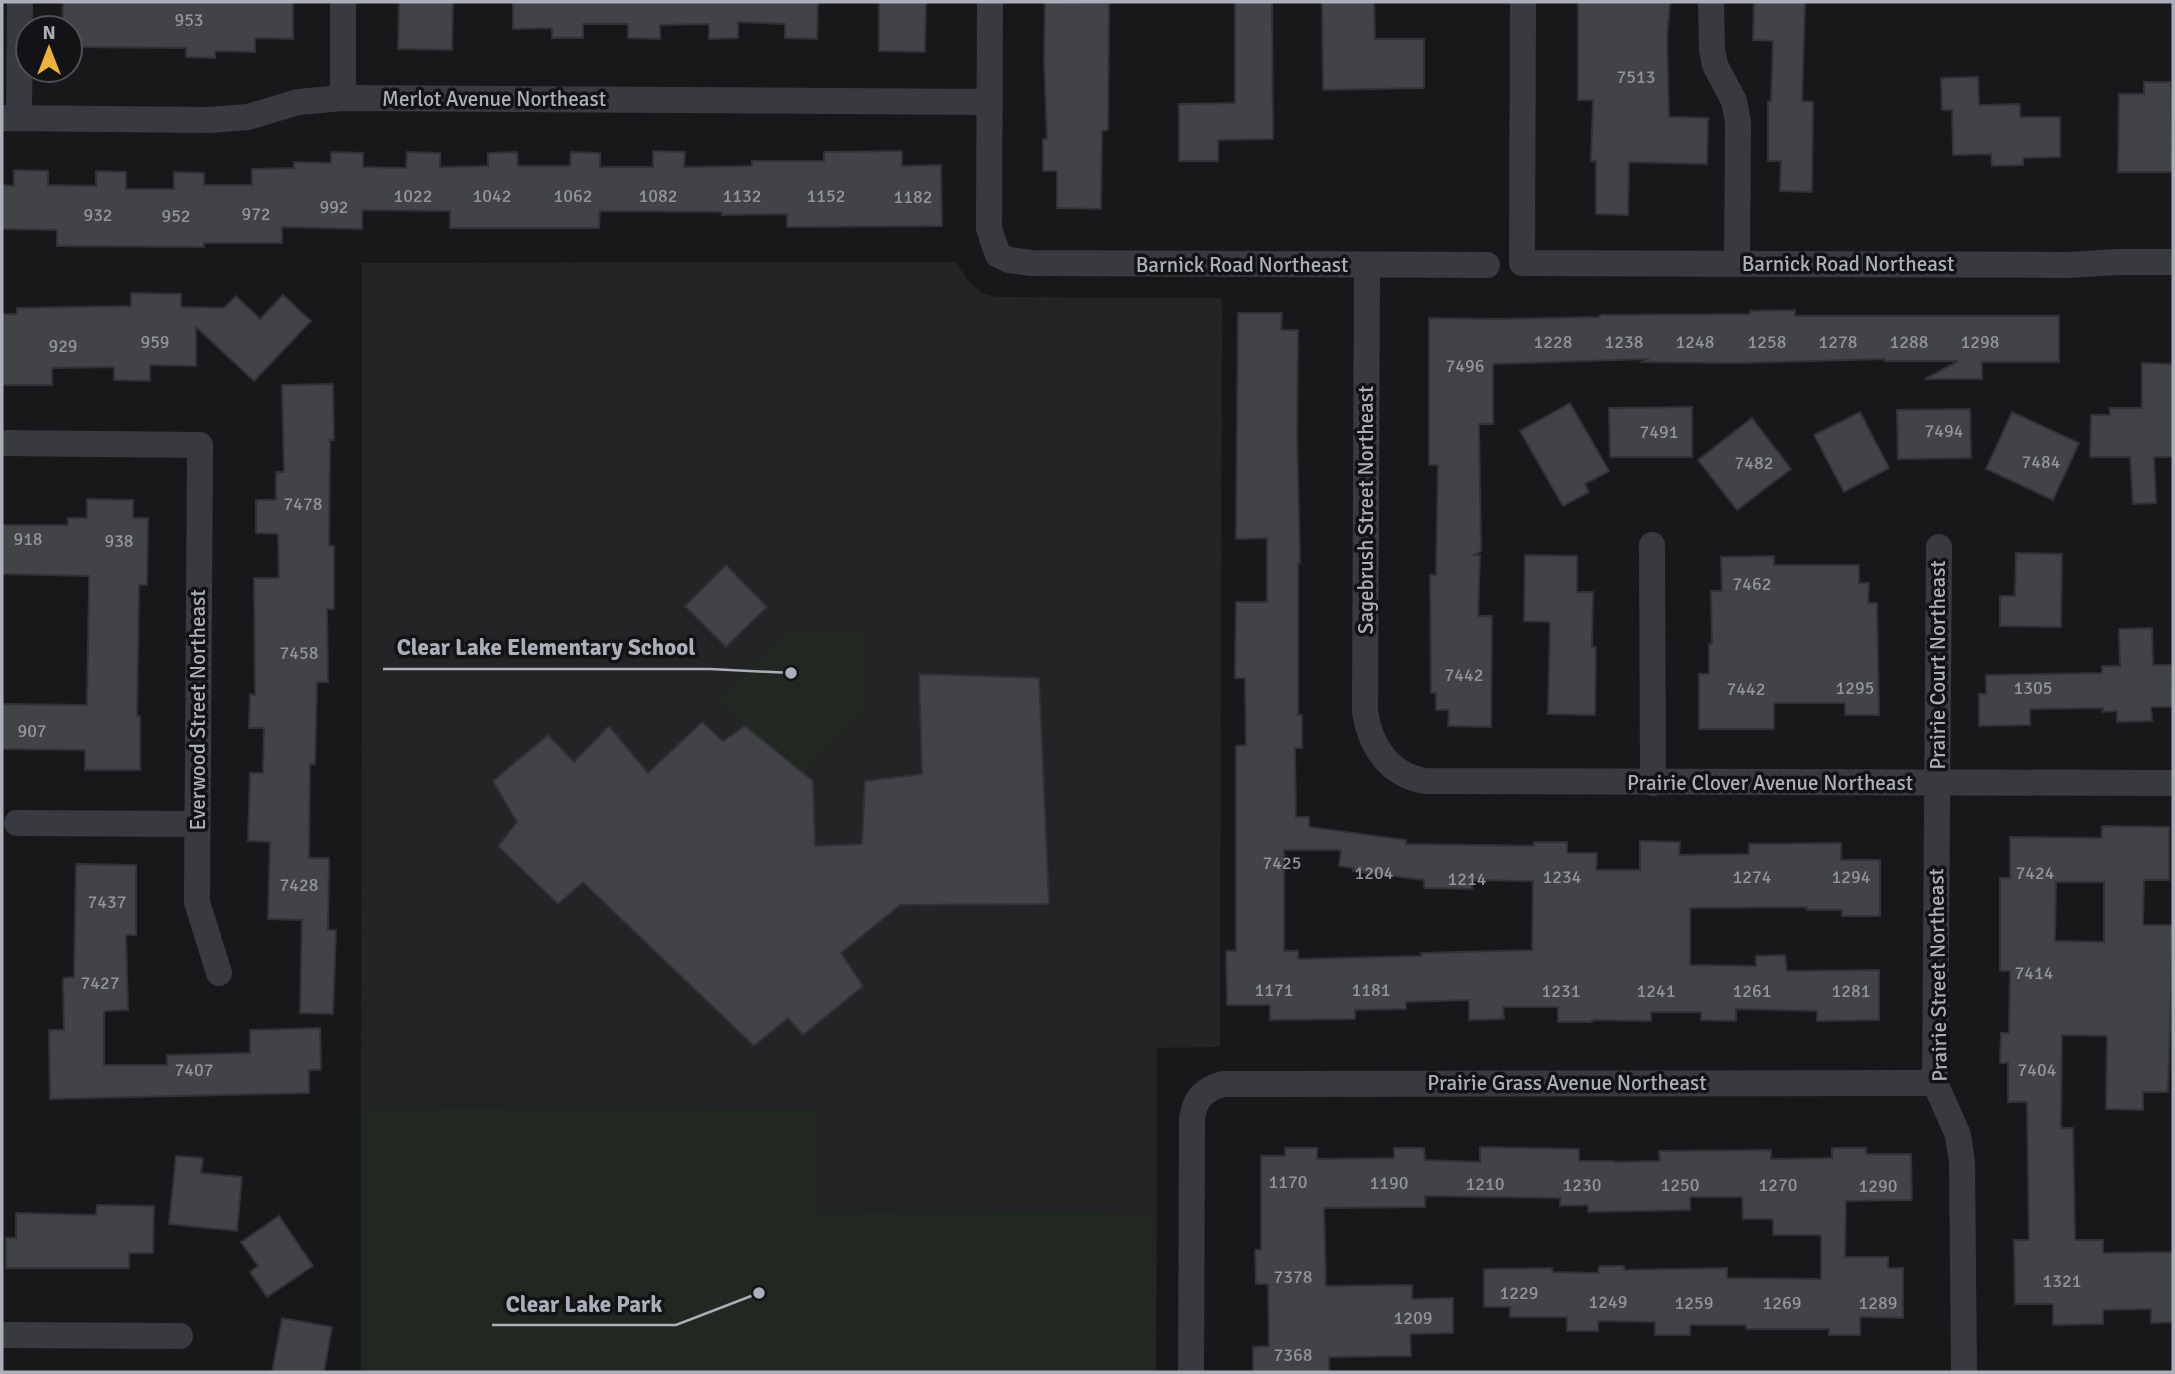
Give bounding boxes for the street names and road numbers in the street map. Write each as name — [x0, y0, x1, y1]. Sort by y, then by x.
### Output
street label: Merlot Avenue Northeast — [382, 86, 606, 112]
street label: Barnick Road Northeast — [1742, 251, 1954, 277]
street label: Barnick Road Northeast — [1136, 252, 1348, 278]
street label: Sagebrush Street Northeast — [1353, 386, 1379, 634]
street label: Prairie Court Northeast — [1925, 560, 1951, 770]
street label: Everwood Street Northeast — [185, 589, 211, 831]
street label: Prairie Clover Avenue Northeast — [1627, 770, 1913, 796]
street label: Prairie Street Northeast — [1923, 868, 1953, 1082]
street label: Prairie Grass Avenue Northeast — [1427, 1070, 1707, 1096]

